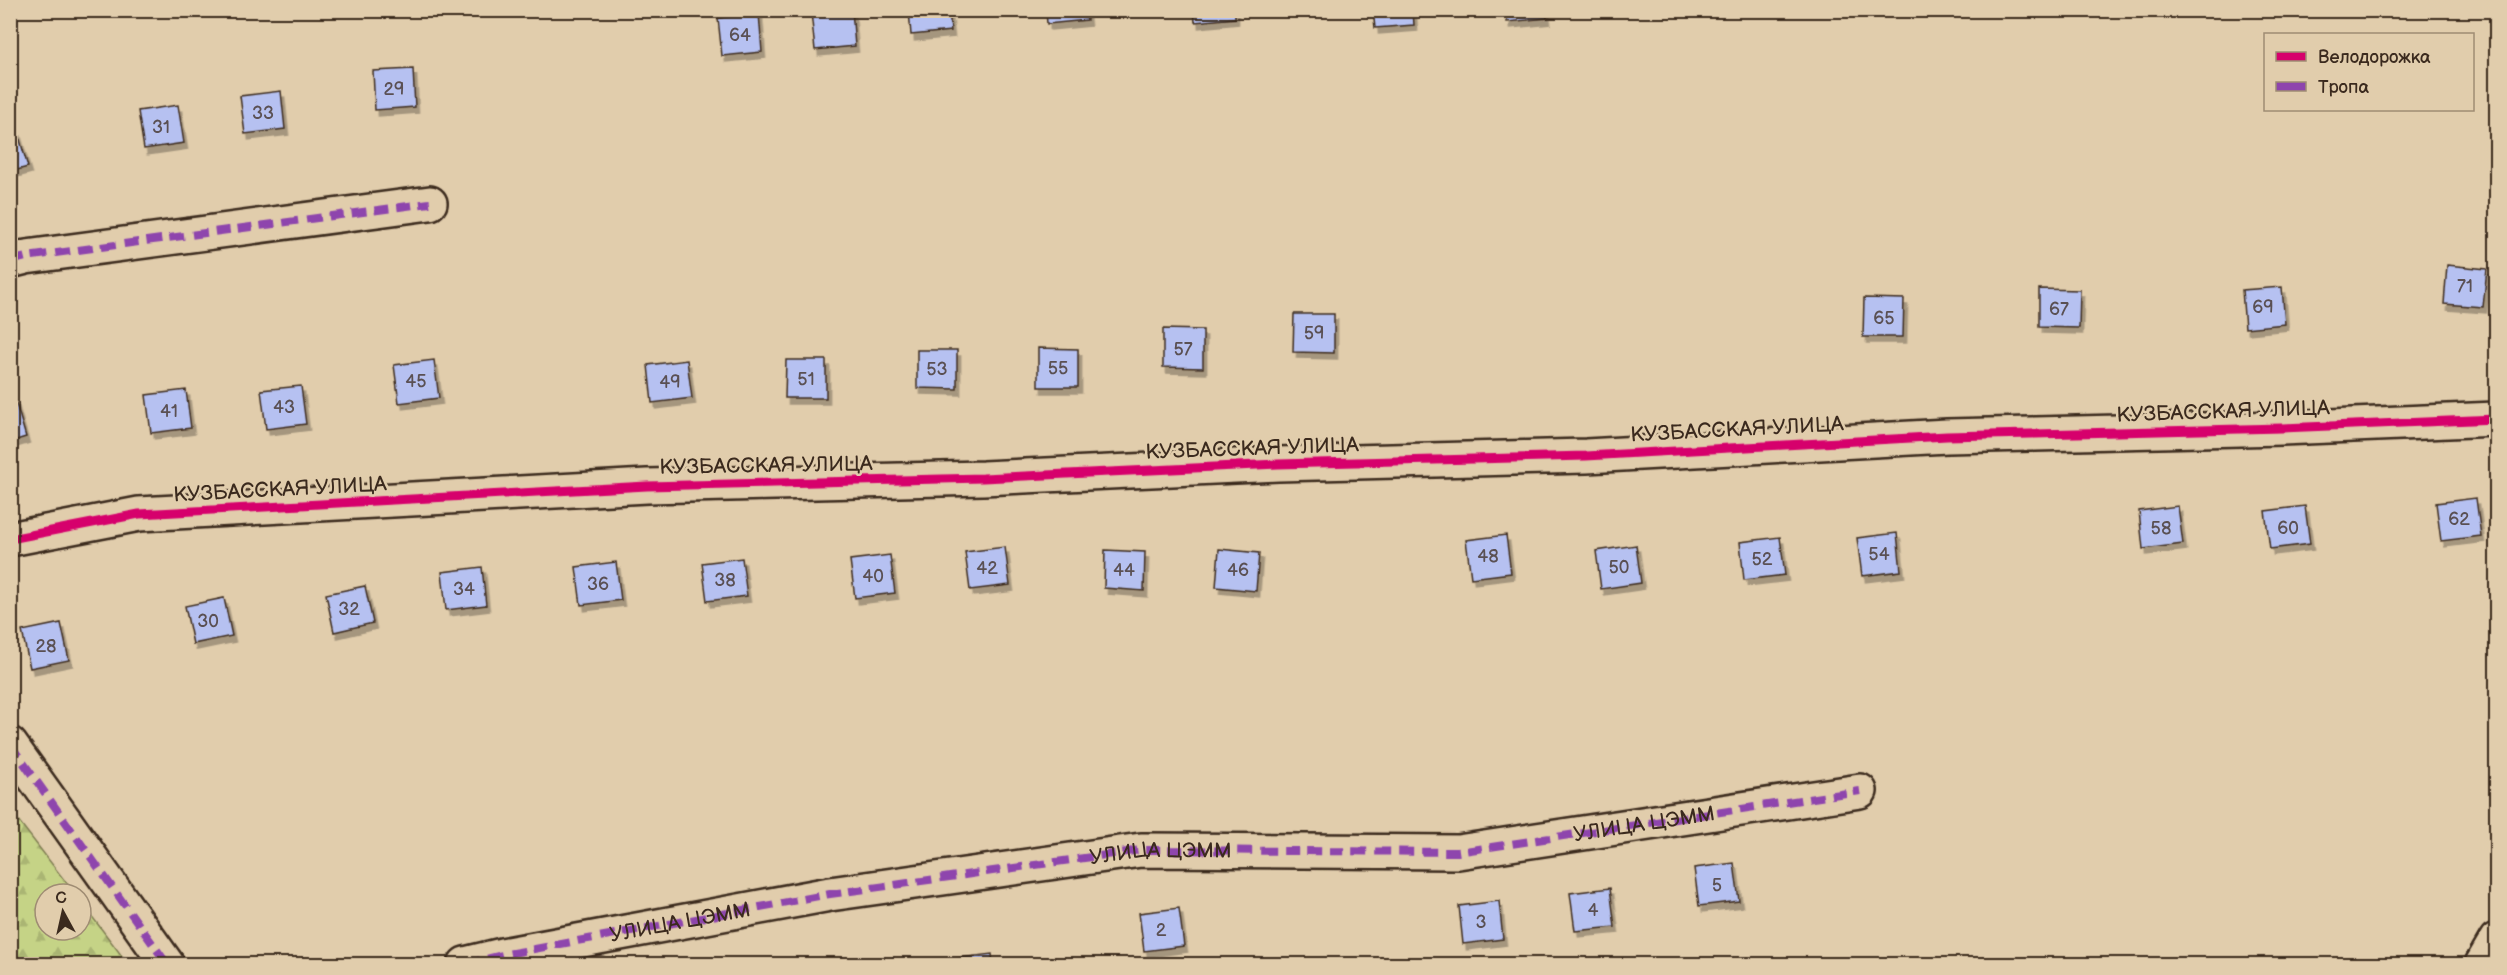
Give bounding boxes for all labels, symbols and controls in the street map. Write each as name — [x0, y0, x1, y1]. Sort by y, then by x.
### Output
house number: 64 — [729, 25, 751, 46]
legend — [2264, 33, 2474, 111]
text: Велодорожка — [2318, 47, 2431, 68]
text: Тропа — [2318, 77, 2369, 98]
house number: 29 — [383, 79, 405, 100]
house number: 33 — [252, 103, 274, 124]
house number: 31 — [152, 117, 170, 138]
house number: 71 — [2457, 276, 2473, 297]
house number: 69 — [2252, 297, 2274, 318]
house number: 67 — [2049, 299, 2069, 320]
house number: 65 — [1873, 308, 1895, 329]
house number: 59 — [1304, 323, 1324, 344]
house number: 57 — [1173, 339, 1193, 360]
house number: 55 — [1048, 358, 1068, 379]
house number: 53 — [926, 359, 948, 380]
house number: 51 — [797, 369, 815, 390]
house number: 45 — [405, 371, 427, 392]
house number: 49 — [659, 372, 681, 393]
street label: КУЗБАССКАЯ УЛИЦА — [2116, 395, 2330, 428]
house number: 43 — [273, 397, 295, 418]
house number: 41 — [160, 401, 178, 422]
street label: КУЗБАССКАЯ УЛИЦА — [1630, 411, 1844, 448]
street label: КУЗБАССКАЯ УЛИЦА — [1145, 432, 1359, 465]
street label: КУЗБАССКАЯ УЛИЦА — [659, 451, 873, 480]
street label: КУЗБАССКАЯ УЛИЦА — [173, 471, 387, 508]
house number: 62 — [2448, 509, 2470, 530]
house number: 58 — [2151, 518, 2171, 539]
house number: 60 — [2277, 518, 2299, 539]
house number: 54 — [1868, 544, 1890, 565]
house number: 48 — [1477, 546, 1499, 567]
house number: 52 — [1752, 549, 1773, 570]
house number: 50 — [1609, 557, 1629, 578]
house number: 42 — [976, 558, 998, 579]
house number: 44 — [1113, 560, 1135, 581]
house number: 46 — [1227, 560, 1249, 581]
house number: 40 — [862, 566, 884, 587]
house number: 38 — [714, 570, 736, 591]
house number: 36 — [587, 574, 609, 595]
house number: 34 — [453, 579, 475, 600]
house number: 32 — [338, 599, 360, 620]
house number: 30 — [197, 611, 219, 632]
house number: 28 — [35, 636, 57, 657]
street label: УЛИЦА ЦЭММ — [1572, 801, 1717, 847]
street label: УЛИЦА ЦЭММ — [1088, 837, 1232, 870]
house number: 5 — [1712, 875, 1722, 896]
north arrow — [33, 882, 93, 942]
text: С — [54, 888, 68, 909]
street label: УЛИЦА ЦЭММ — [608, 897, 752, 948]
house number: 4 — [1588, 900, 1599, 921]
house number: 3 — [1475, 912, 1487, 933]
house number: 2 — [1156, 920, 1167, 941]

